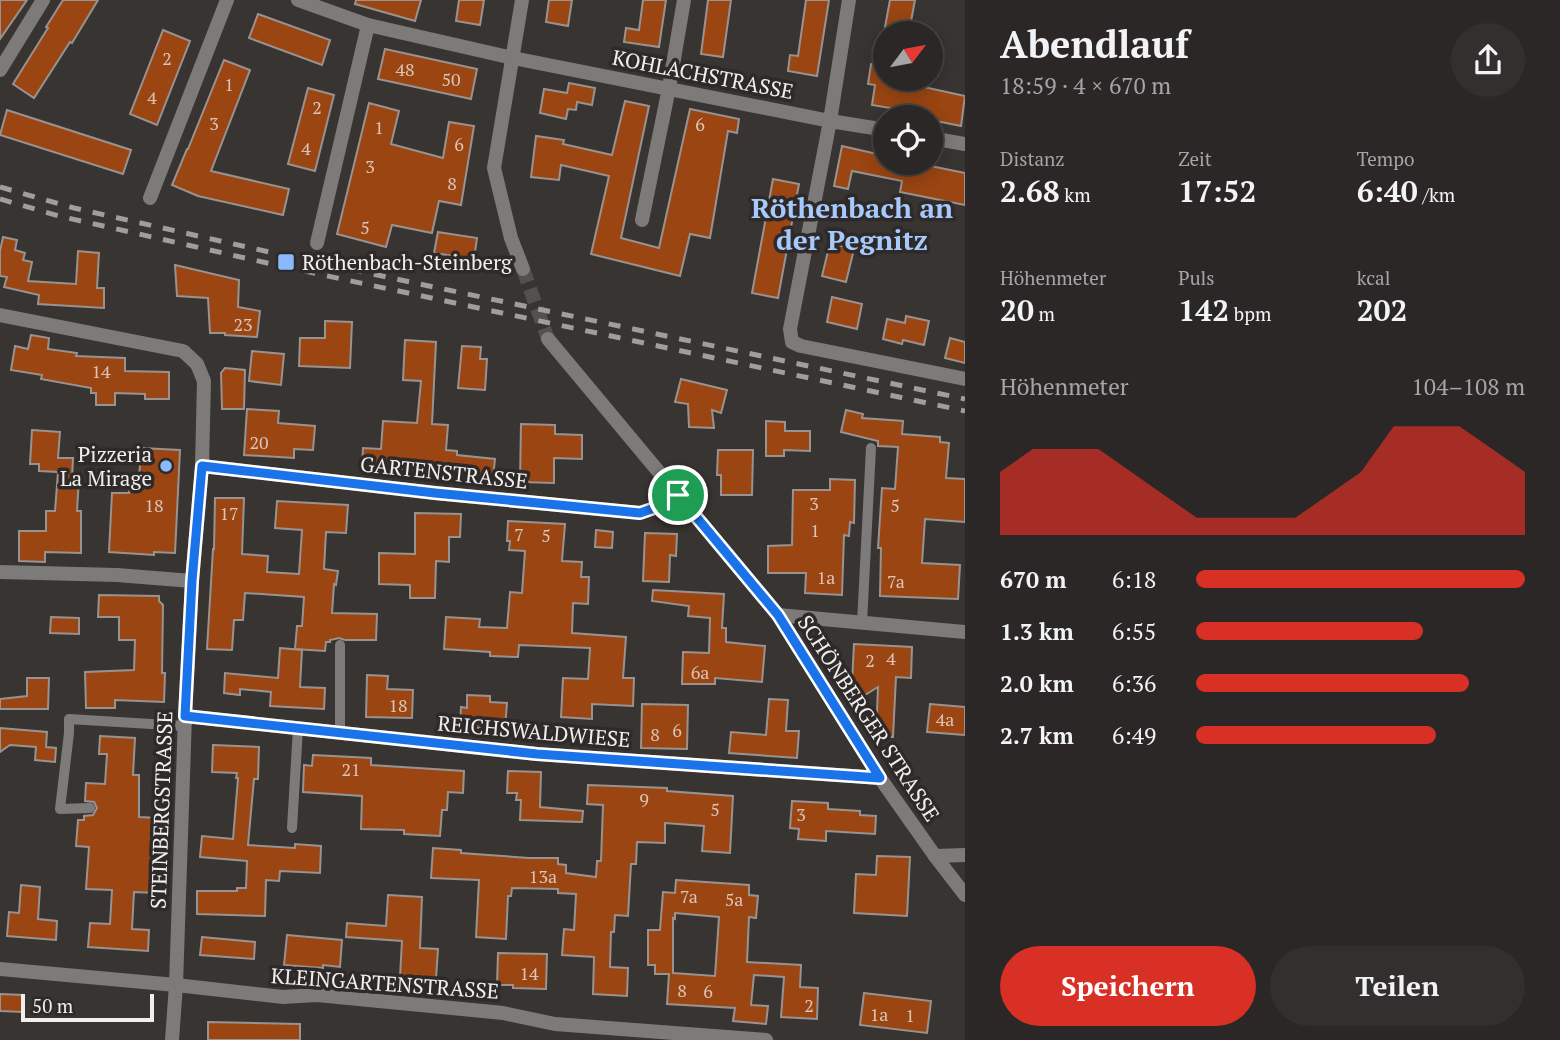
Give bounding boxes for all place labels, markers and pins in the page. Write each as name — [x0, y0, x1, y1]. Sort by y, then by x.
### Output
place label: Röthenbach-Steinberg — [302, 248, 513, 276]
marker: Röthenbach-Steinberg — [276, 252, 296, 272]
place label: Pizzeria La Mirage — [60, 440, 152, 492]
marker: Pizzeria La Mirage — [158, 458, 174, 474]
pin — [648, 465, 708, 525]

